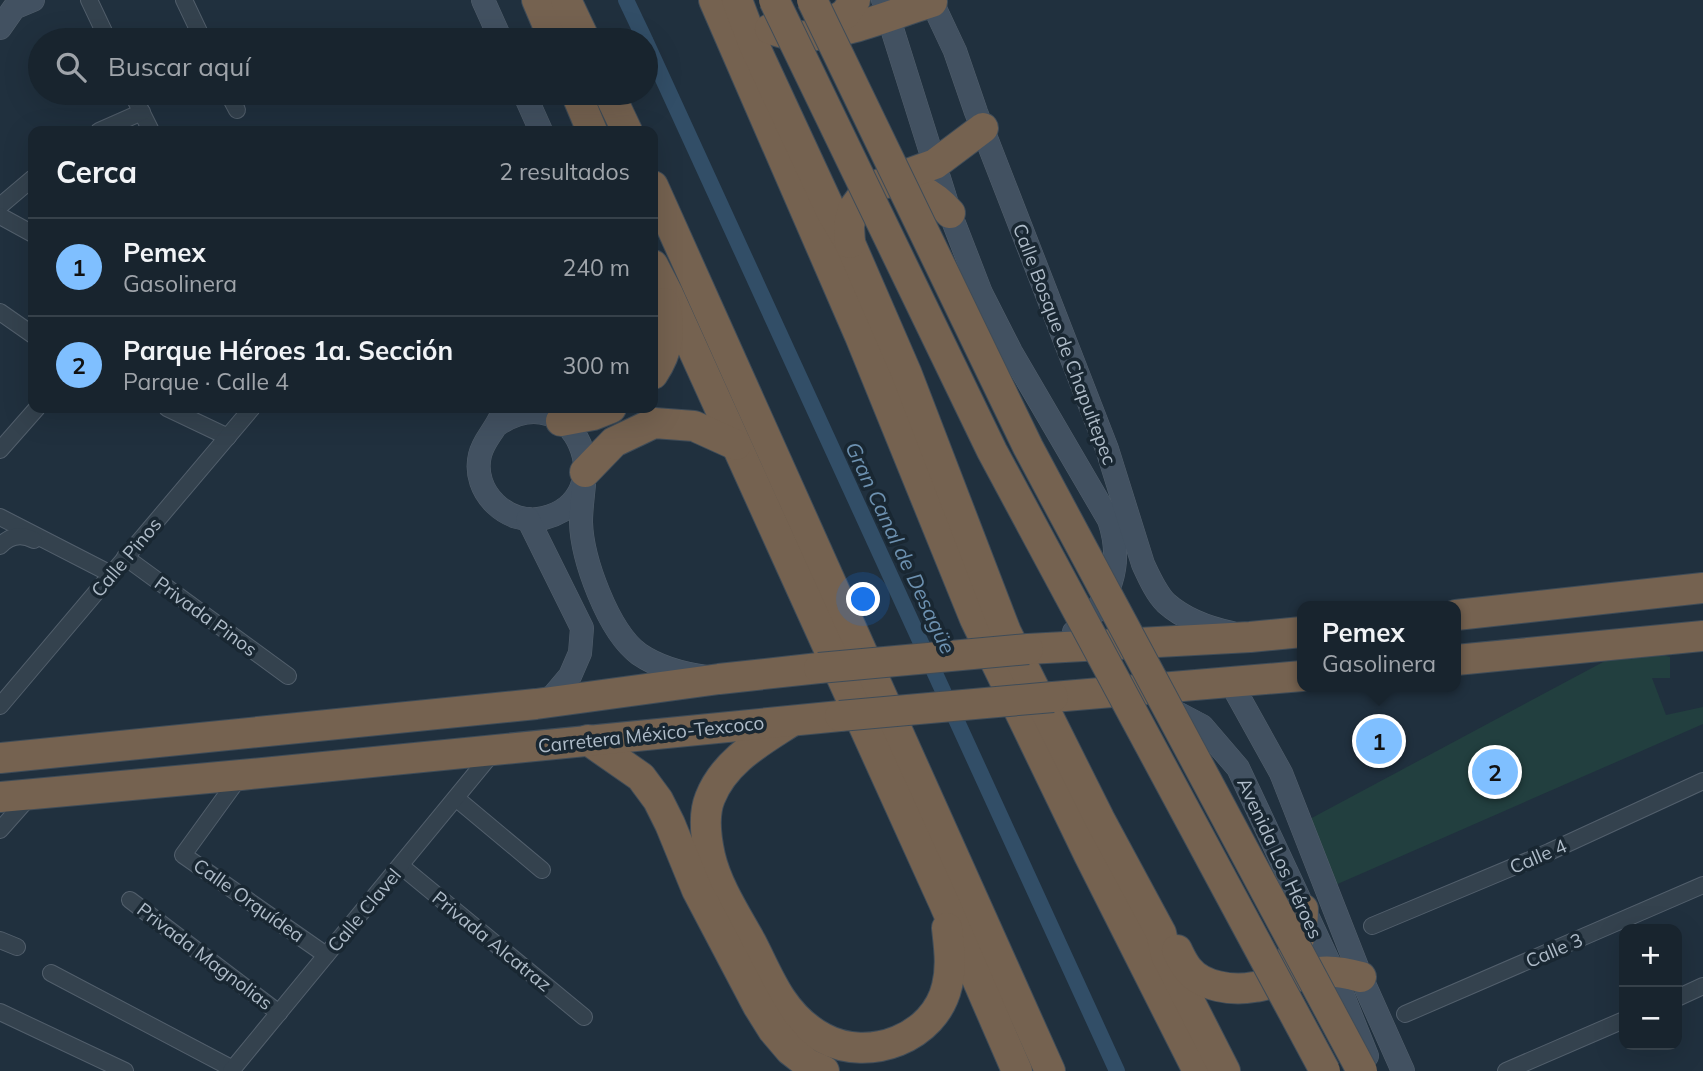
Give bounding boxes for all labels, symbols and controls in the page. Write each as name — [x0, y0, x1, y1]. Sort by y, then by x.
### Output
search box — [28, 28, 658, 105]
icon: search — [52, 48, 90, 86]
text: Buscar aquí — [108, 50, 251, 83]
text: Cerca — [56, 153, 137, 191]
text: 2 resultados — [499, 157, 630, 186]
street label: Calle Bosque de Chapultepec — [1008, 220, 1122, 468]
text: Pemex — [123, 236, 206, 269]
text: 1 — [72, 253, 86, 282]
text: 240 m — [562, 253, 630, 282]
text: Gasolinera — [123, 269, 237, 298]
text: Parque Héroes 1a. Sección — [123, 334, 453, 367]
text: 2 — [72, 351, 86, 380]
text: 300 m — [562, 351, 630, 380]
text: Parque · Calle 4 — [123, 367, 289, 396]
water label: Gran Canal de Desagüe — [840, 437, 962, 658]
street label: Calle Pinos — [86, 512, 166, 602]
street label: Privada Pinos — [150, 571, 262, 661]
your location — [846, 582, 880, 616]
popup — [1297, 601, 1461, 692]
text: Pemex — [1322, 616, 1405, 649]
text: Gasolinera — [1322, 649, 1436, 678]
street label: Carretera México-Texcoco — [537, 710, 765, 758]
pin: 1 — [1356, 715, 1402, 767]
pin: 2 — [1472, 746, 1518, 798]
street label: Avenida Los Héroes — [1232, 774, 1328, 942]
street label: Calle 4 — [1506, 833, 1570, 879]
street label: Calle Orquídea — [189, 853, 309, 947]
street label: Calle Clavel — [322, 863, 406, 957]
street label: Privada Alcatraz — [427, 886, 557, 997]
street label: Privada Magnolias — [132, 897, 278, 1015]
map controls — [1619, 924, 1682, 1050]
button: + — [1619, 924, 1682, 987]
street label: Calle 3 — [1522, 927, 1586, 973]
button: − — [1619, 987, 1682, 1050]

